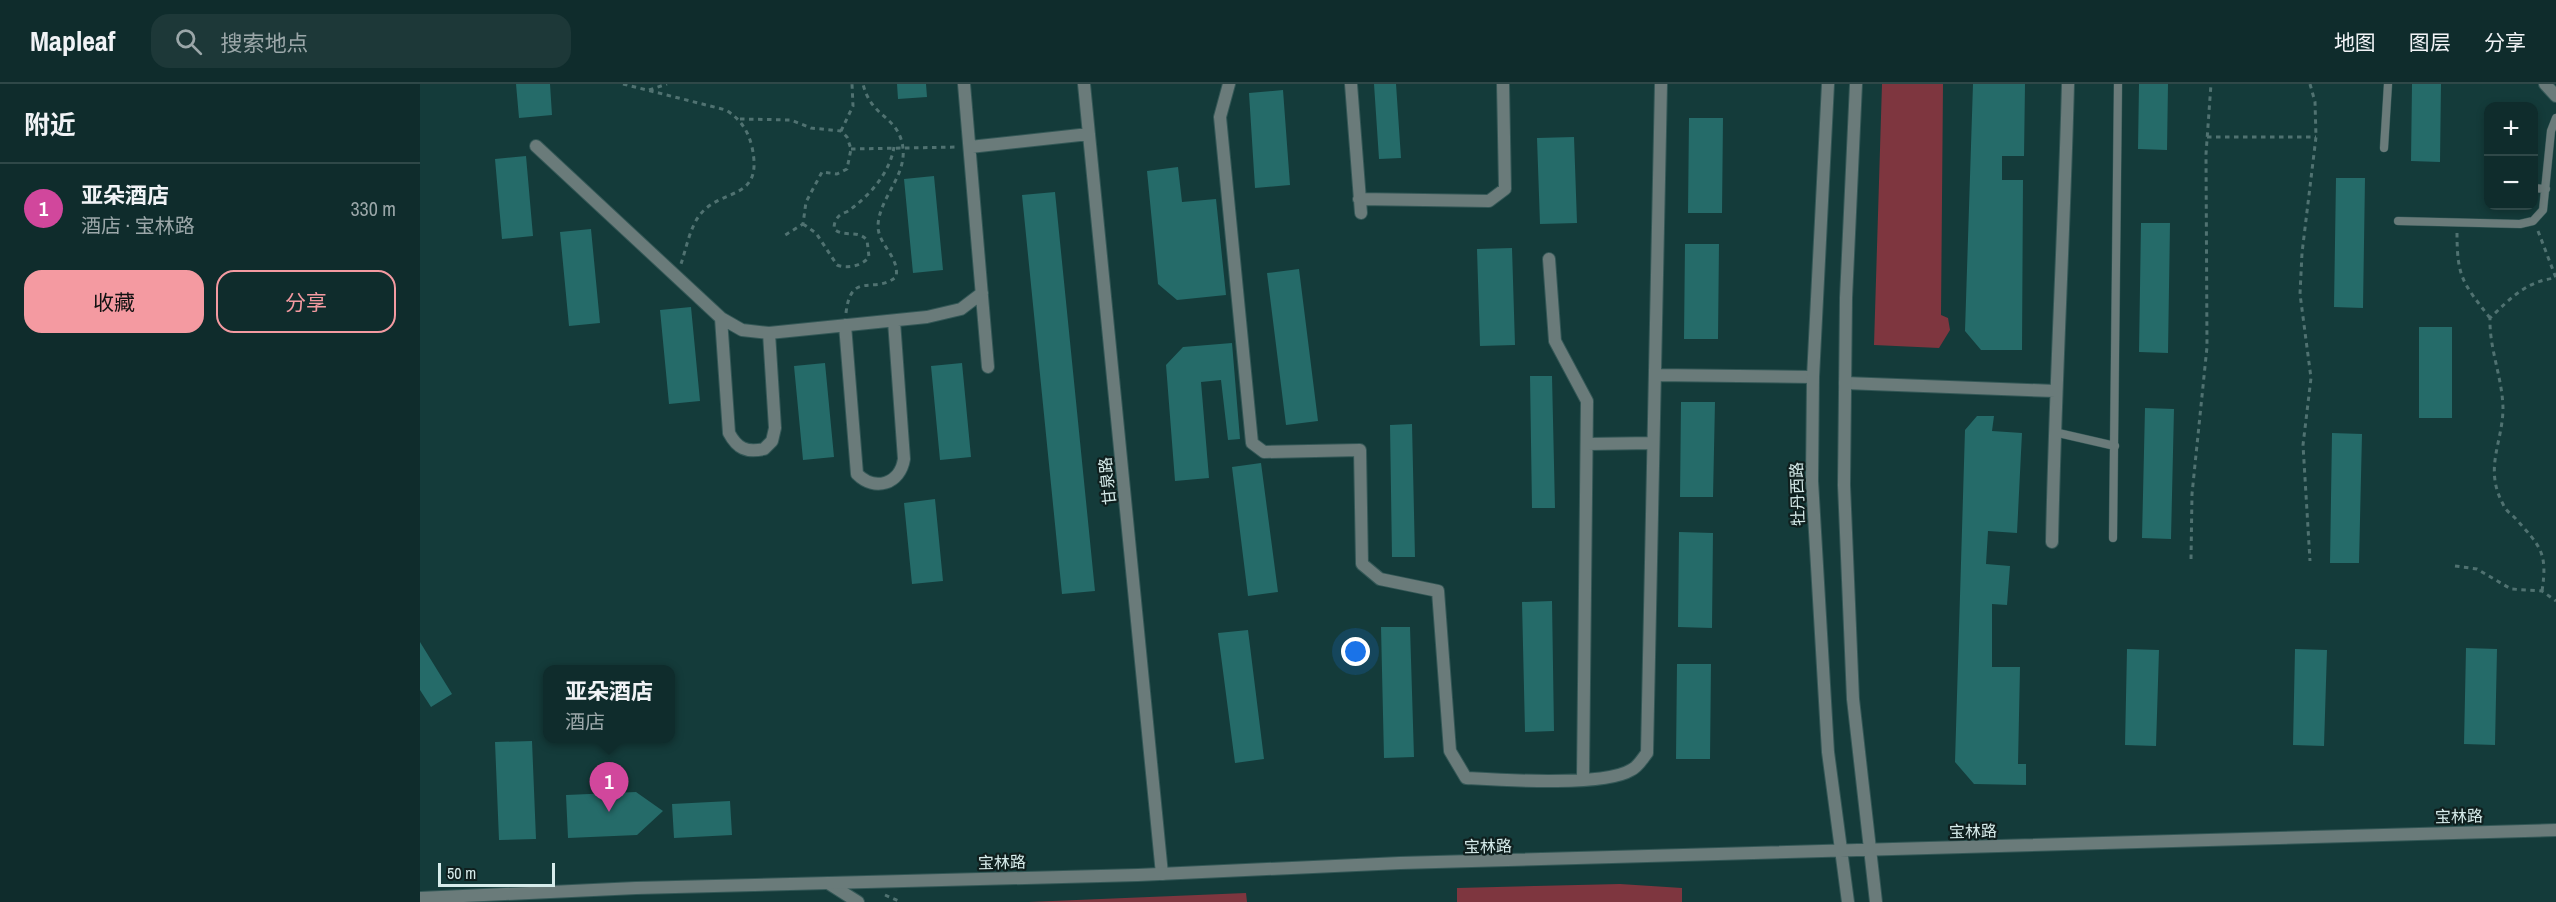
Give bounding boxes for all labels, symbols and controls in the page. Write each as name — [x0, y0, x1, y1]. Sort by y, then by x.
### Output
search box — [151, 14, 571, 68]
text: Mapleaf — [30, 22, 115, 60]
icon: search — [172, 25, 205, 58]
text: 搜索地点 — [220, 28, 309, 58]
text: 地图 — [2334, 28, 2376, 57]
text: 图层 — [2409, 28, 2451, 57]
text: 分享 — [2484, 28, 2526, 57]
map controls — [2484, 102, 2538, 210]
button: + — [2484, 102, 2538, 156]
text: 附近 — [24, 107, 76, 142]
button: − — [2484, 156, 2538, 210]
text: 亚朵酒店 — [81, 180, 169, 210]
text: 1 — [39, 195, 48, 222]
text: 330 m — [350, 195, 396, 222]
text: 酒店 · 宝林路 — [81, 212, 195, 239]
button: 收藏 — [24, 270, 204, 333]
button: 分享 — [216, 270, 396, 333]
street label: 甘泉路 — [1094, 456, 1120, 506]
street label: 牡丹西路 — [1785, 462, 1809, 526]
your location — [1341, 637, 1370, 666]
popup — [543, 665, 675, 743]
text: 亚朵酒店 — [565, 676, 653, 706]
text: 酒店 — [565, 708, 605, 735]
pin: 1 — [590, 762, 628, 812]
street label: 宝林路 — [2435, 805, 2483, 827]
street label: 宝林路 — [1949, 820, 1997, 842]
street label: 宝林路 — [1464, 835, 1512, 857]
street label: 宝林路 — [978, 851, 1026, 873]
scale bar — [438, 860, 555, 888]
text: 50 m — [447, 862, 476, 884]

